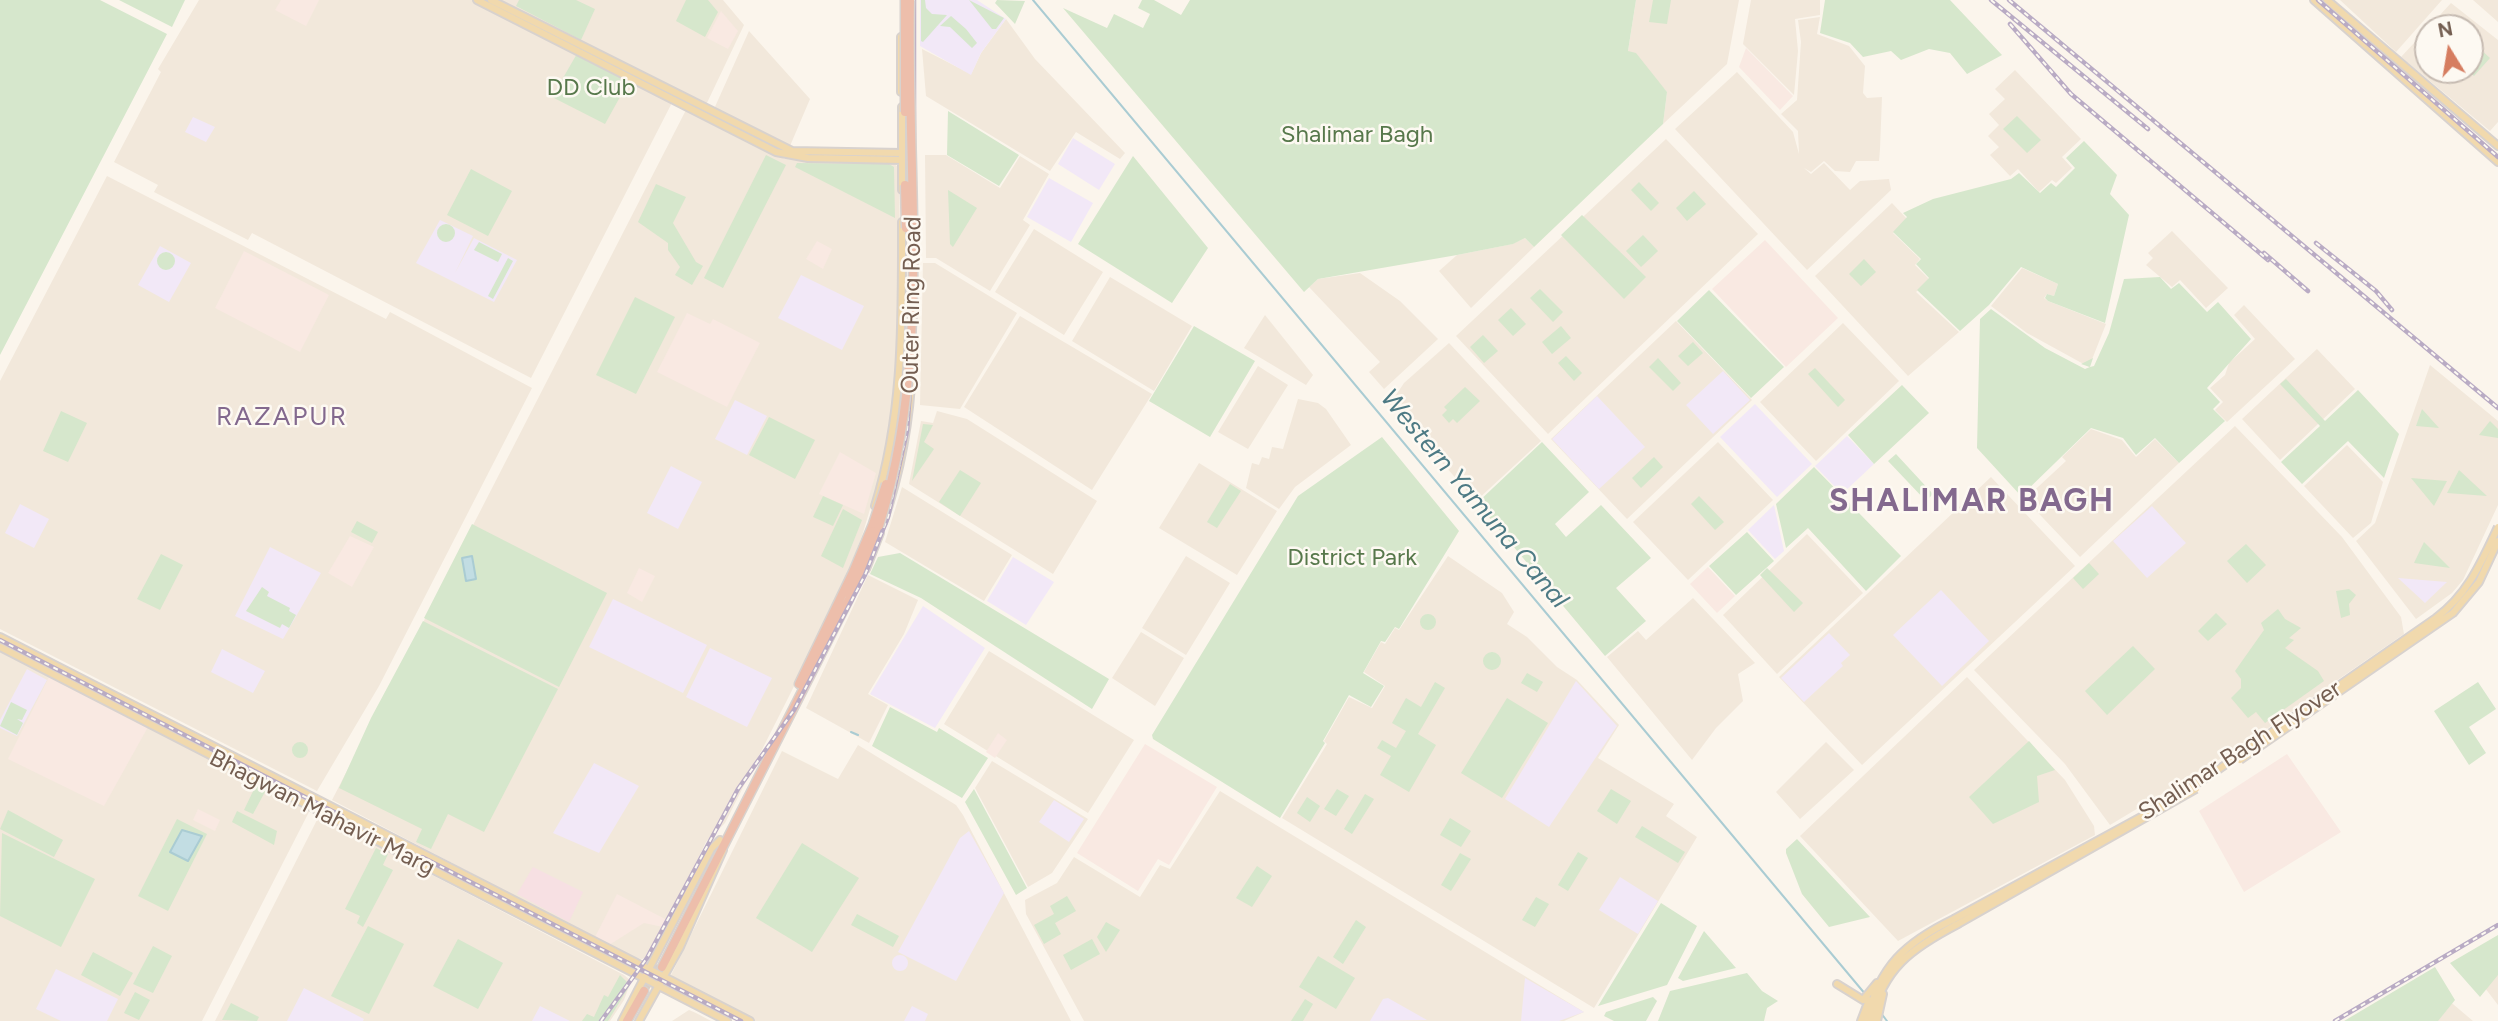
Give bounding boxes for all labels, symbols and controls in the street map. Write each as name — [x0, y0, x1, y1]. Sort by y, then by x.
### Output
north arrow — [2414, 14, 2484, 84]
text: N — [2436, 17, 2455, 43]
park label: DD Club — [547, 74, 635, 102]
park label: Shalimar Bagh — [1281, 121, 1433, 149]
street label: Outer Ring Road — [896, 216, 928, 394]
water label: Western Yamuna Canal — [1373, 383, 1575, 615]
district label: RAZAPUR — [217, 401, 347, 433]
district label: SHALIMAR BAGH — [1831, 483, 2113, 521]
park label: District Park — [1287, 544, 1417, 572]
street label: Shalimar Bagh Flyover — [2133, 675, 2347, 827]
street label: Bhagwan Mahavir Marg — [204, 744, 440, 882]

